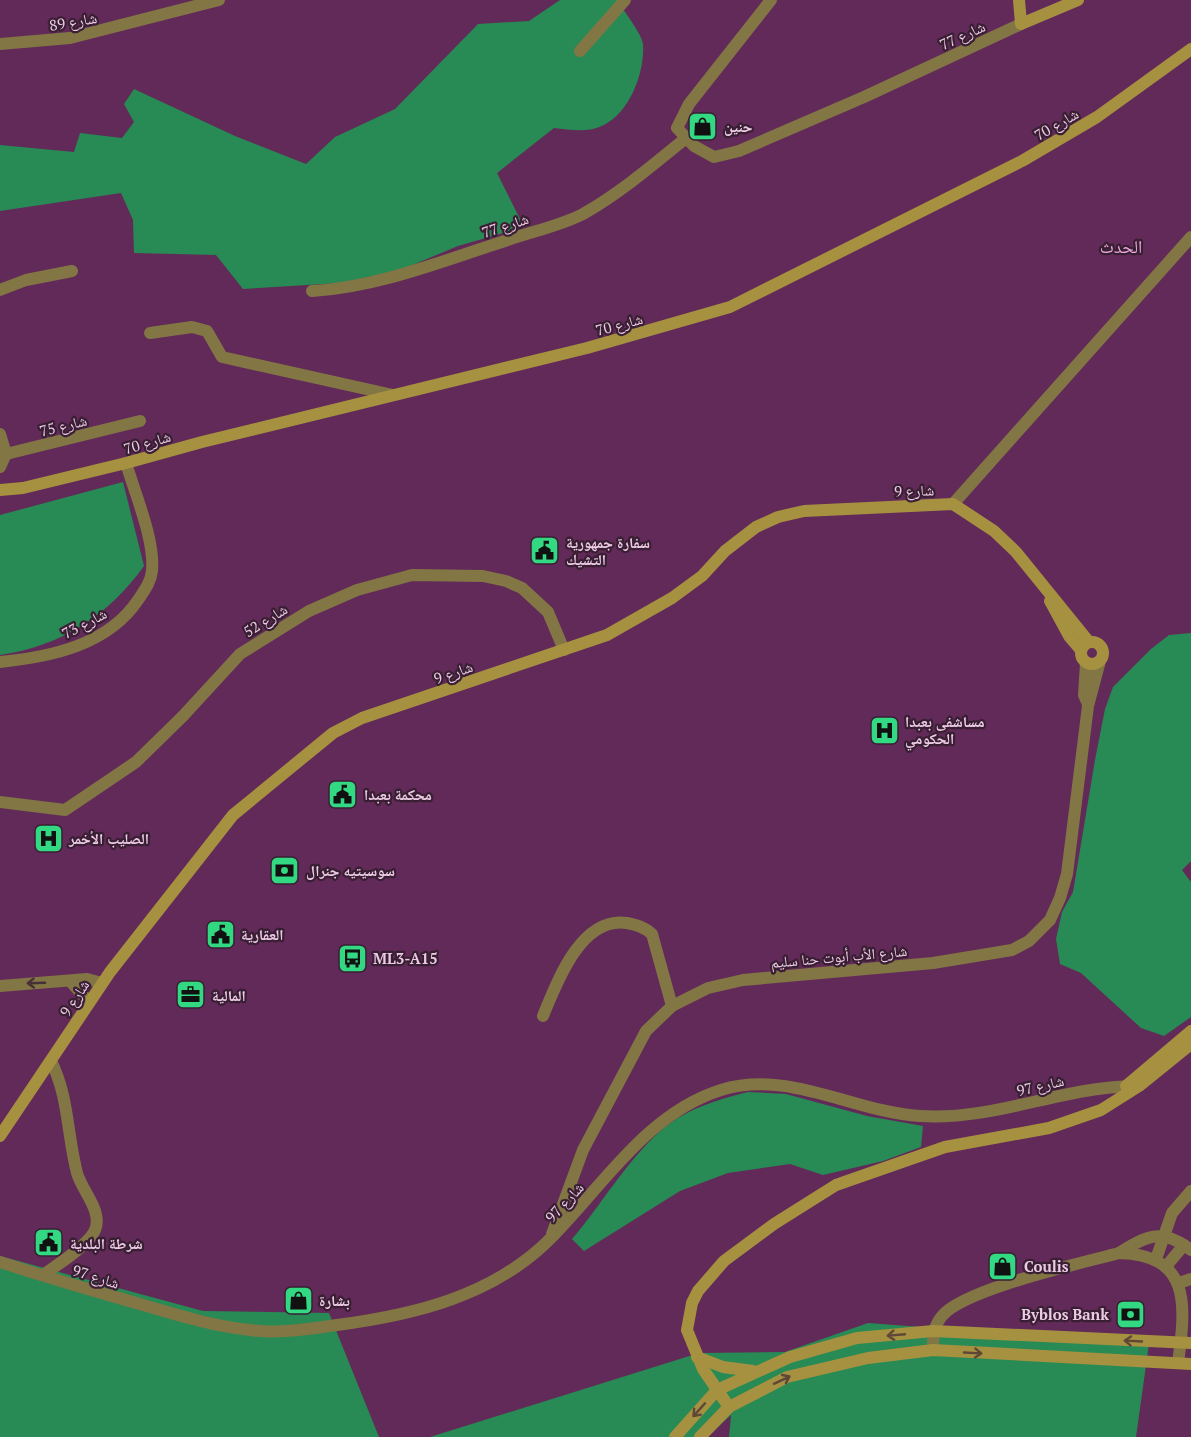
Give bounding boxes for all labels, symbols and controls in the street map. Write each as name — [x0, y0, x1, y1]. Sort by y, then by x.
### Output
street label: شارع 89 — [48, 7, 99, 36]
street label: شارع 77 — [936, 16, 989, 55]
street label: شارع 70 — [1030, 103, 1082, 146]
shop icon: حنين — [687, 110, 719, 142]
place label: حنين — [724, 116, 753, 136]
street label: شارع 77 — [479, 208, 531, 243]
district label: الحدث — [1100, 234, 1142, 258]
street label: شارع 70 — [593, 308, 645, 341]
street label: شارع 75 — [37, 409, 89, 442]
street label: شارع 70 — [121, 426, 173, 459]
street label: شارع 9 — [894, 479, 935, 502]
place label: سفارة جمهورية التشيك — [566, 532, 650, 569]
public building icon: سفارة جمهورية التشيك — [529, 535, 561, 567]
street label: شارع 52 — [239, 599, 291, 642]
street label: شارع 73 — [58, 603, 111, 644]
street label: شارع 9 — [431, 656, 476, 689]
place label: مساشفى بعبدا الحكومي — [905, 711, 985, 751]
hospital icon: مساشفى بعبدا الحكومي — [868, 714, 900, 746]
public building icon: محكمة بعبدا — [327, 778, 359, 810]
place label: محكمة بعبدا — [364, 784, 432, 804]
hospital icon: الصليب الأخمر — [32, 822, 64, 854]
place label: الصليب الأخمر — [68, 828, 149, 848]
bank icon: سوسيتيه جنرال — [269, 854, 301, 886]
place label: سوسيتيه جنرال — [306, 860, 395, 880]
public building icon: العقارية — [204, 918, 236, 950]
place label: العقارية — [241, 924, 284, 944]
street label: شارع الأب أبوت حنا سليم — [770, 940, 908, 973]
bus stop icon: ML3-A15 — [336, 942, 368, 974]
place label: ML3-A15 — [373, 948, 438, 968]
street label: شارع 9 — [55, 976, 94, 1021]
one-way arrow — [26, 978, 46, 989]
office icon: المالية — [175, 979, 207, 1011]
place label: المالية — [212, 985, 246, 1005]
street label: شارع 97 — [1014, 1070, 1066, 1101]
street label: شارع 97 — [540, 1177, 589, 1227]
public building icon: شرطة البلدية — [33, 1227, 65, 1259]
place label: شرطة البلدية — [70, 1233, 143, 1253]
shop icon: Coulis — [987, 1250, 1019, 1282]
place label: Coulis — [1024, 1256, 1069, 1276]
street label: شارع 97 — [70, 1259, 122, 1294]
shop icon: بشارة — [282, 1284, 314, 1316]
place label: بشارة — [319, 1290, 350, 1310]
bank icon: Byblos Bank — [1114, 1298, 1146, 1330]
place label: Byblos Bank — [1021, 1304, 1109, 1324]
one-way arrow — [886, 1330, 906, 1341]
one-way arrow — [1123, 1335, 1143, 1346]
one-way arrow — [963, 1347, 983, 1358]
one-way arrow — [772, 1374, 790, 1385]
one-way arrow — [692, 1402, 706, 1417]

